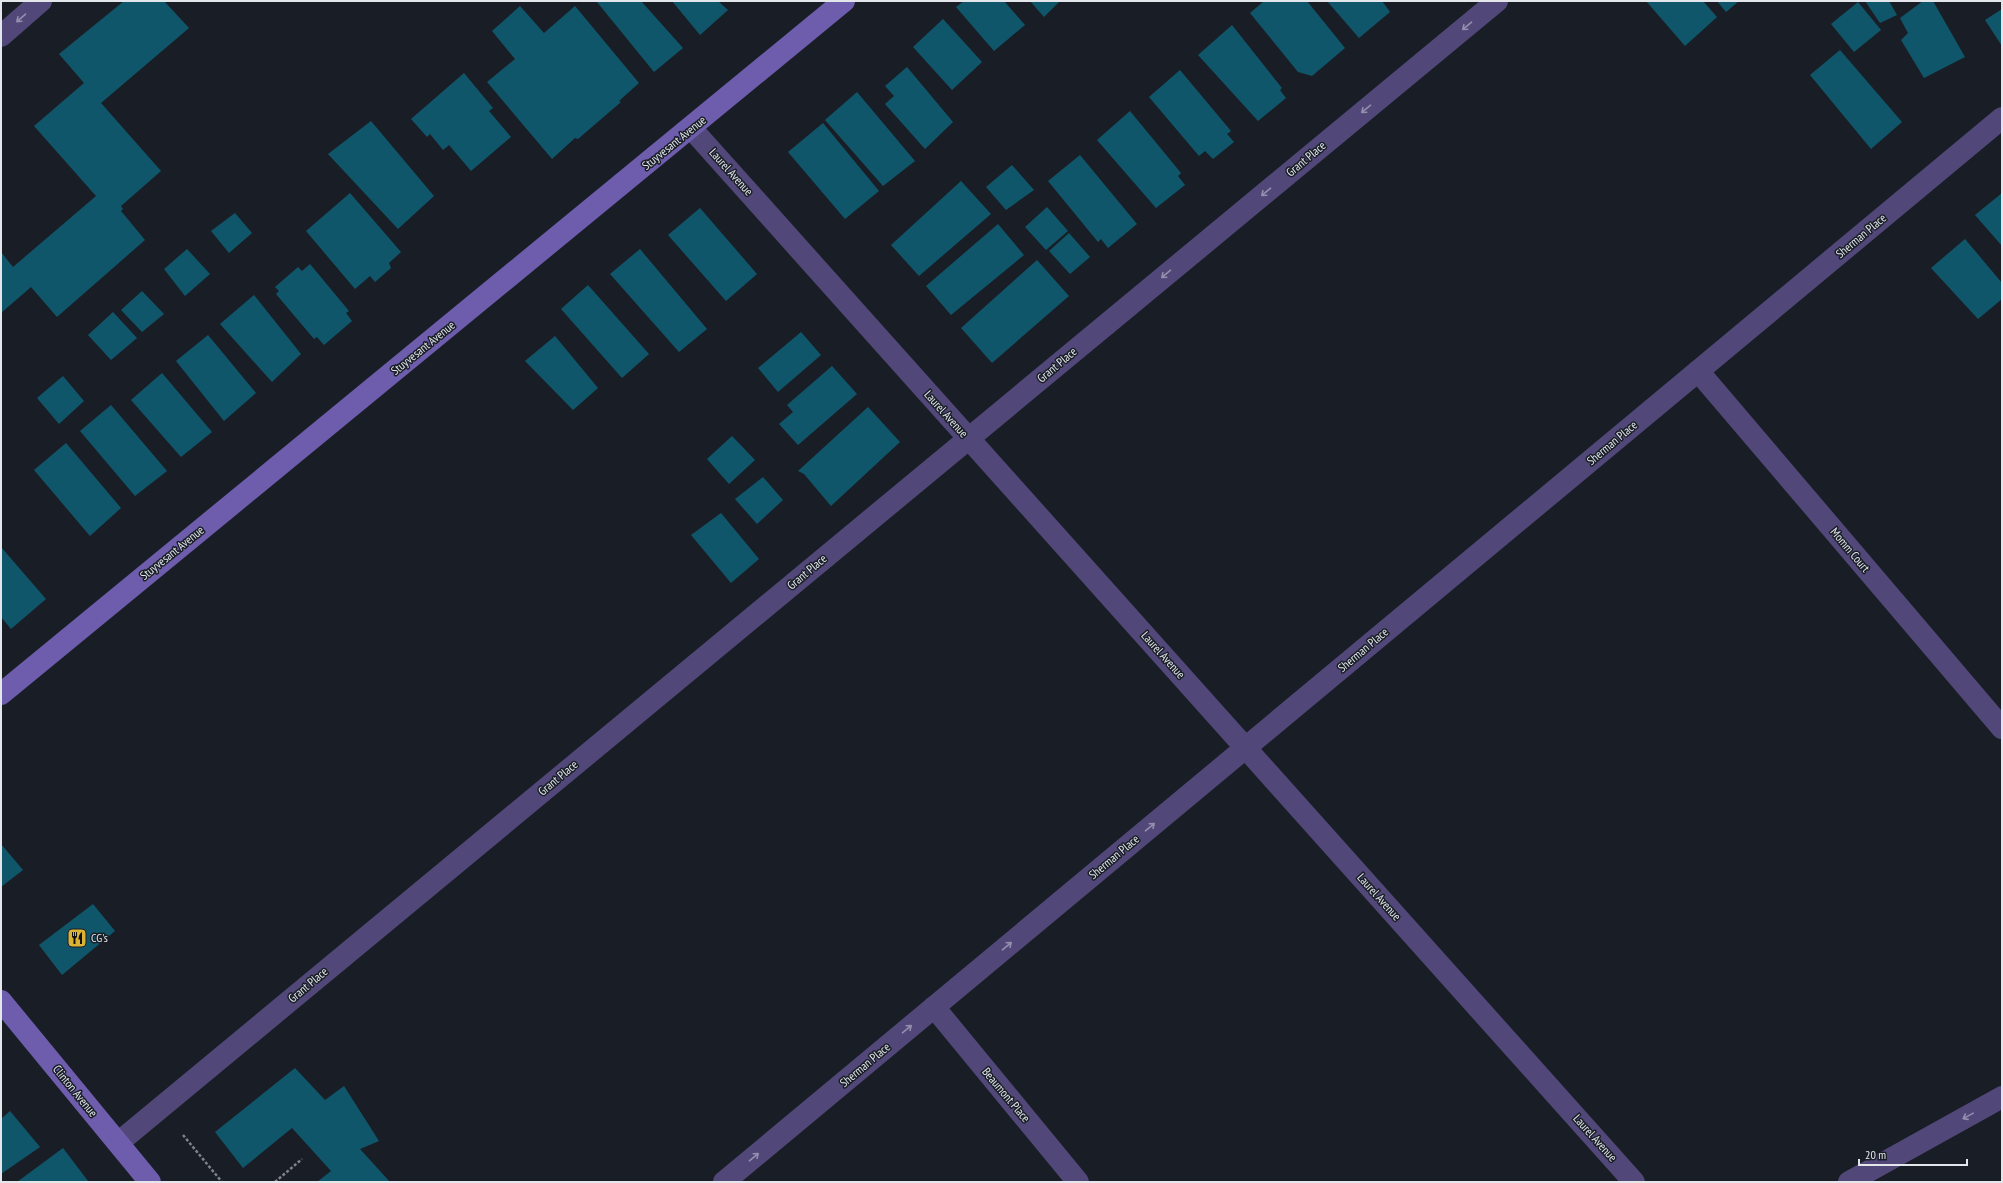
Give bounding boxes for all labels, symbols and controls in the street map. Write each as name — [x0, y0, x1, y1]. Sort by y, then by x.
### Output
one-way arrow — [16, 14, 26, 23]
one-way arrow — [1461, 21, 1472, 30]
one-way arrow — [1361, 104, 1372, 113]
street label: Stuyvesant Avenue — [639, 112, 709, 173]
street label: Grant Place — [1283, 138, 1329, 180]
street label: Laurel Avenue — [706, 145, 757, 198]
one-way arrow — [1261, 187, 1272, 196]
street label: Sherman Place — [1832, 210, 1889, 261]
one-way arrow — [1161, 270, 1171, 279]
street label: Stuyvesant Avenue — [388, 317, 458, 378]
street label: Grant Place — [1034, 344, 1080, 386]
street label: Laurel Avenue — [921, 387, 972, 440]
street label: Sherman Place — [1583, 417, 1640, 468]
street label: Stuyvesant Avenue — [137, 522, 207, 583]
street label: Momm Court — [1827, 524, 1874, 575]
street label: Grant Place — [784, 551, 830, 593]
street label: Sherman Place — [1334, 624, 1391, 675]
street label: Laurel Avenue — [1138, 628, 1189, 681]
street label: Grant Place — [535, 757, 581, 799]
one-way arrow — [1145, 822, 1156, 831]
street label: Sherman Place — [1085, 831, 1142, 882]
street label: Laurel Avenue — [1354, 870, 1405, 923]
restaurant icon: CG's — [66, 927, 88, 949]
place label: CG's — [91, 930, 108, 945]
one-way arrow — [1002, 942, 1013, 950]
street label: Grant Place — [285, 964, 331, 1006]
one-way arrow — [902, 1025, 913, 1034]
street label: Sherman Place — [836, 1039, 893, 1090]
street label: Clinton Avenue — [50, 1062, 101, 1120]
street label: Beaumont Place — [979, 1064, 1034, 1125]
street label: Laurel Avenue — [1570, 1111, 1621, 1164]
one-way arrow — [1962, 1113, 1974, 1121]
scale bar — [1859, 1141, 1967, 1167]
text: 20 m — [1865, 1147, 1886, 1162]
one-way arrow — [748, 1153, 759, 1162]

